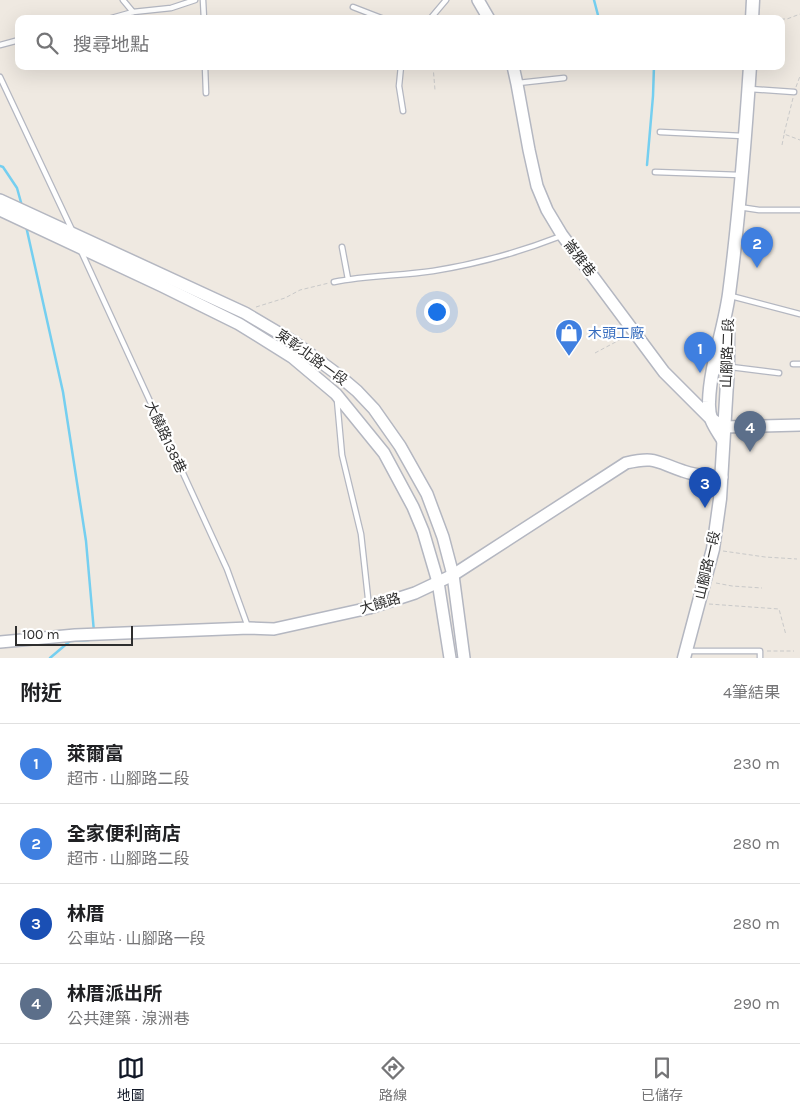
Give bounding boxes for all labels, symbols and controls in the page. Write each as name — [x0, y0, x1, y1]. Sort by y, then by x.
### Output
search box — [15, 15, 785, 70]
icon: search — [33, 29, 61, 57]
text: 搜尋地點 — [73, 34, 149, 56]
pin: 2 — [741, 227, 773, 268]
street label: 崙雅巷 — [560, 236, 599, 280]
your location — [424, 299, 450, 325]
shop icon: 木頭工廠 — [554, 318, 584, 357]
street label: 山腳路二段 — [718, 318, 737, 388]
place label: 木頭工廠 — [588, 325, 644, 342]
street label: 東彰北路一段 — [273, 326, 351, 389]
pin: 1 — [684, 332, 716, 373]
street label: 大饒路138巷 — [141, 398, 190, 476]
pin: 4 — [734, 411, 766, 452]
pin: 3 — [689, 467, 721, 508]
street label: 山腳路一段 — [691, 529, 724, 601]
street label: 大饒路 — [358, 590, 403, 617]
scale bar — [15, 623, 132, 646]
text: 100 m — [22, 626, 60, 643]
text: 附近 — [20, 681, 62, 705]
text: 4筆結果 — [723, 683, 780, 702]
text: 萊爾富 — [67, 743, 124, 765]
text: 1 — [33, 754, 39, 773]
text: 230 m — [733, 754, 780, 773]
text: 超市 · 山腳路二段 — [67, 769, 189, 788]
text: 全家便利商店 — [67, 823, 181, 845]
text: 2 — [31, 834, 41, 853]
text: 280 m — [733, 834, 780, 853]
text: 超市 · 山腳路二段 — [67, 849, 189, 868]
text: 林厝 — [67, 903, 105, 925]
text: 3 — [31, 914, 41, 933]
text: 280 m — [733, 914, 780, 933]
text: 公車站 · 山腳路一段 — [67, 929, 205, 948]
text: 林厝派出所 — [67, 983, 162, 1005]
text: 4 — [31, 994, 41, 1013]
text: 290 m — [733, 994, 780, 1013]
text: 公共建築 · 湶洲巷 — [67, 1009, 189, 1028]
tab: 地圖 — [117, 1054, 145, 1104]
tab: 路線 — [379, 1054, 407, 1104]
tab: 已儲存 — [641, 1054, 683, 1104]

